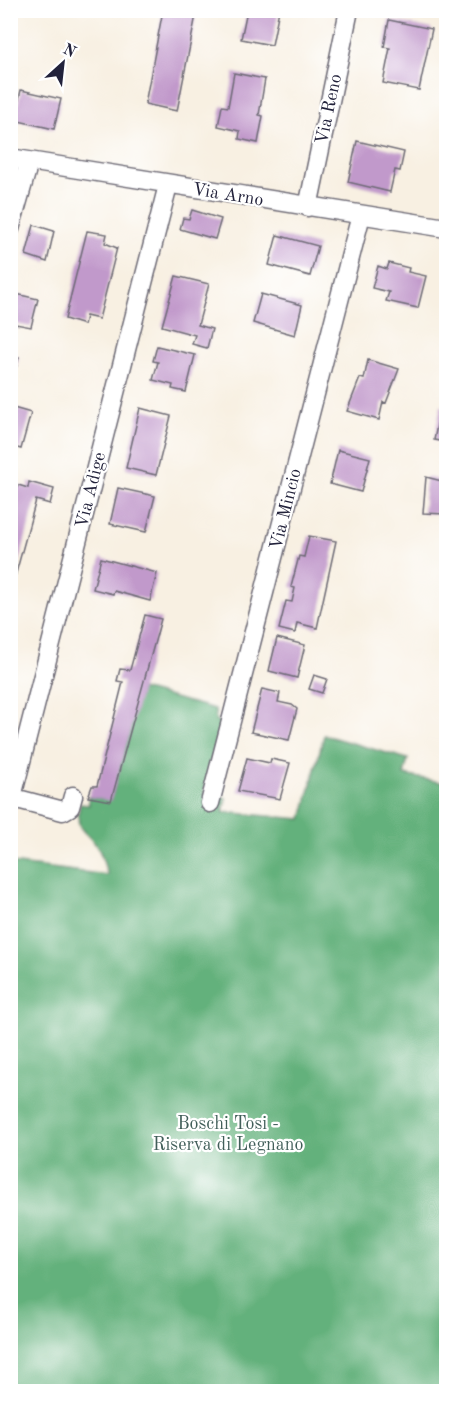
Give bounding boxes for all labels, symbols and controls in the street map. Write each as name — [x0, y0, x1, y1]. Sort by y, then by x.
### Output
north arrow — [33, 33, 93, 93]
text: N — [60, 42, 79, 62]
street label: Via Reno — [313, 72, 345, 146]
street label: Via Arno — [191, 180, 265, 209]
street label: Via Adige — [73, 450, 109, 530]
street label: Via Mincio — [267, 467, 305, 552]
park label: Boschi Tosi - Riserva di Legnano — [153, 1115, 303, 1154]

